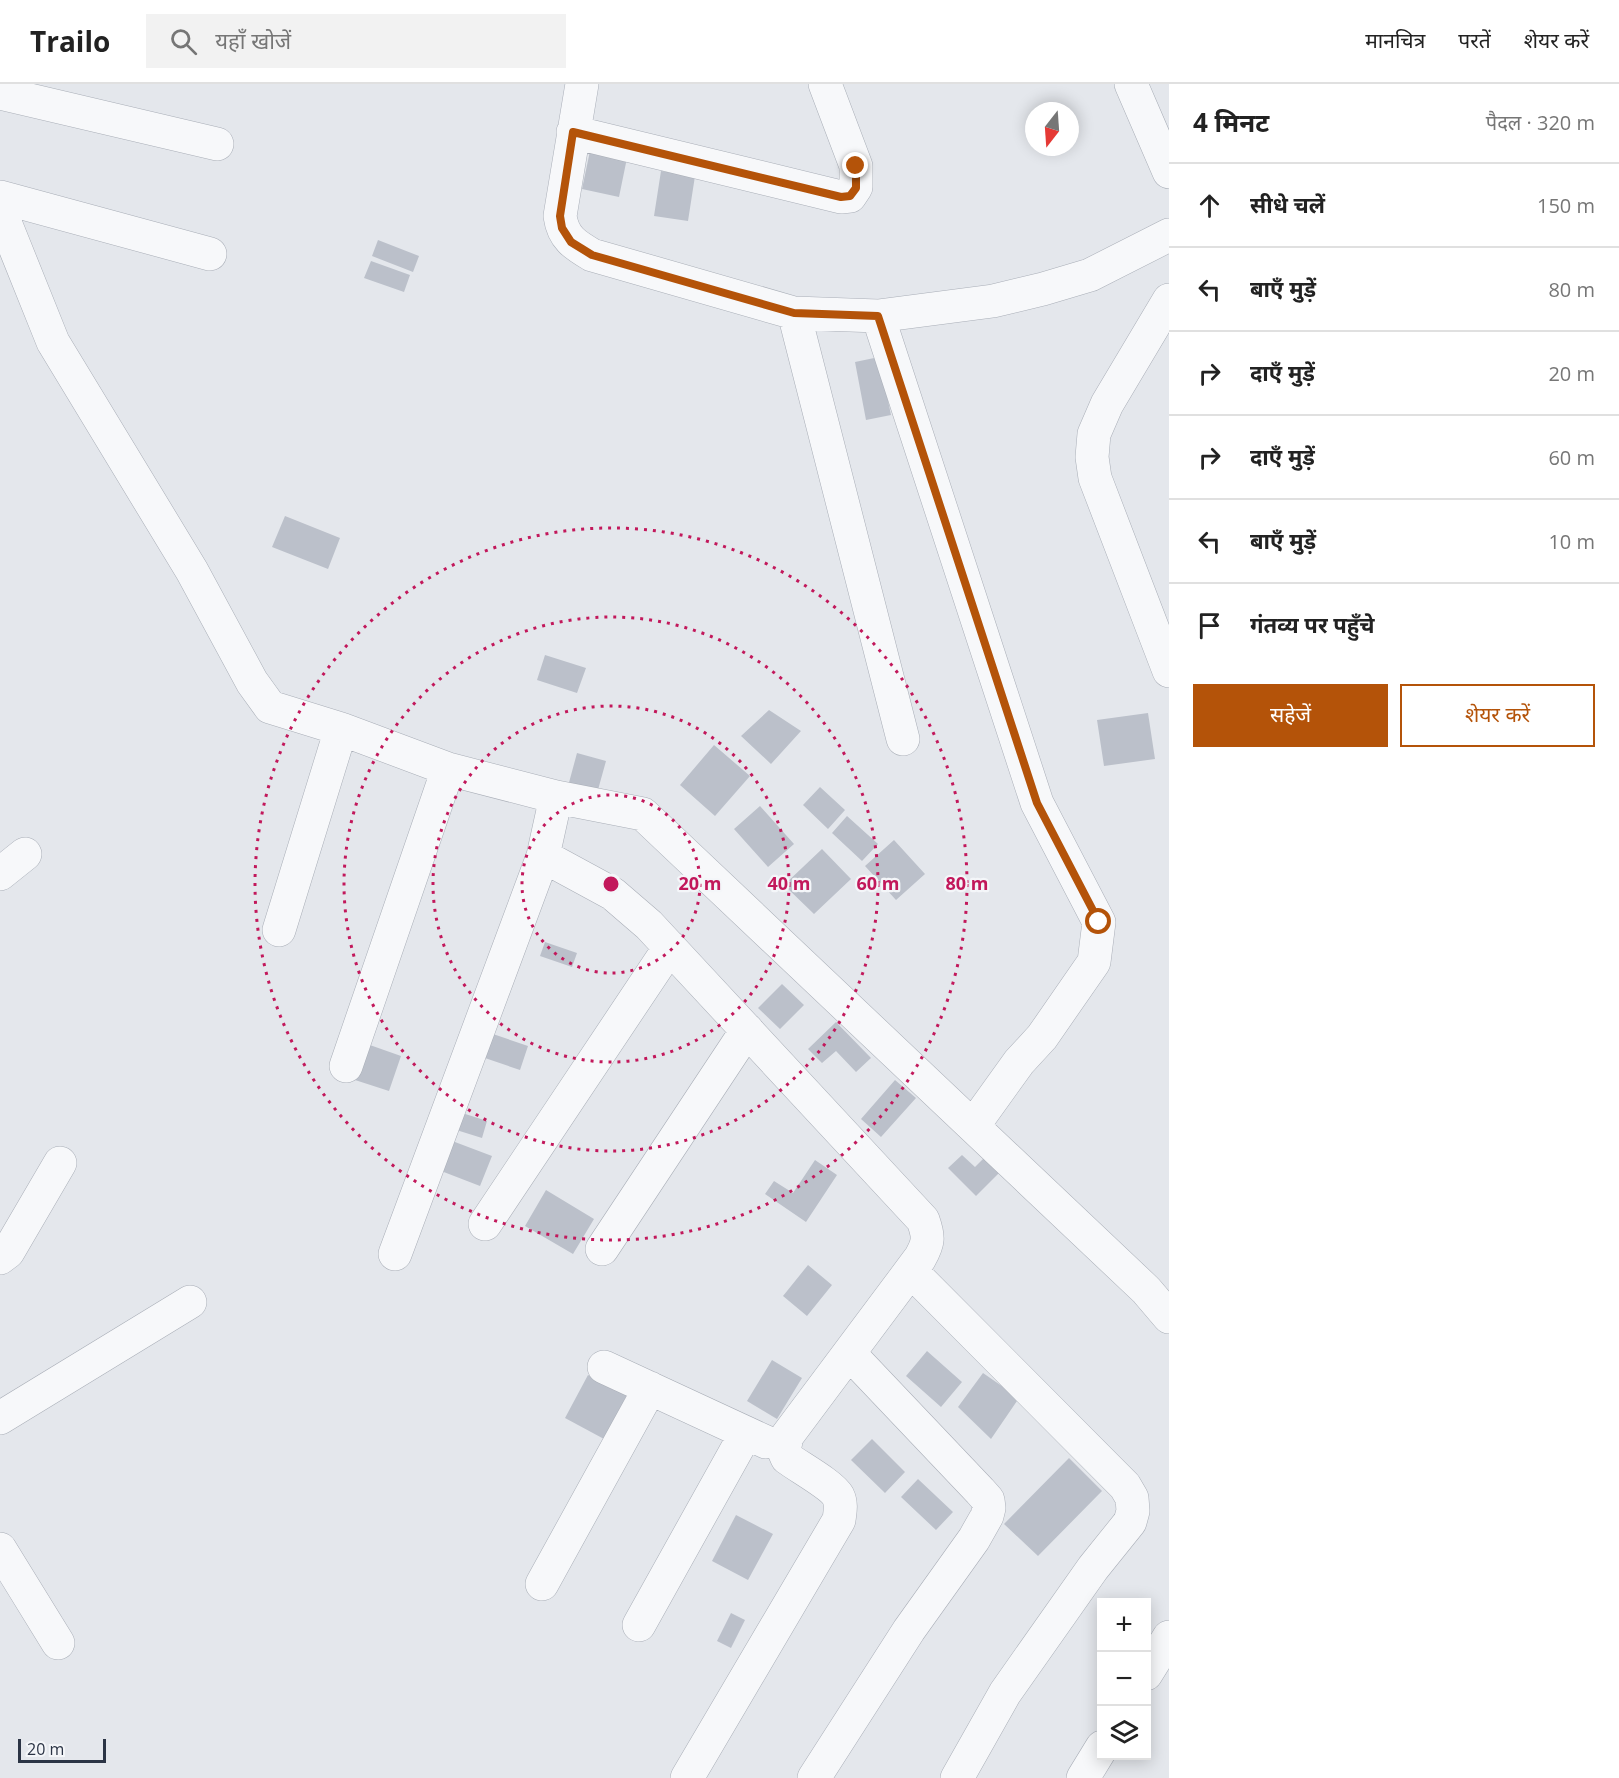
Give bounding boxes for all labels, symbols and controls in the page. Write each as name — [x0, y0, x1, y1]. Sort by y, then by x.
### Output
search box — [146, 14, 566, 68]
text: Trailo — [30, 22, 110, 60]
icon: search — [167, 25, 200, 58]
text: यहाँ खोजें — [215, 25, 291, 55]
text: मानचित्र — [1365, 26, 1425, 54]
text: परतें — [1458, 26, 1491, 54]
text: शेयर करें — [1524, 26, 1589, 54]
north arrow — [1025, 102, 1079, 156]
text: 4 मिनट — [1193, 104, 1269, 140]
text: पैदल · 320 m — [1486, 109, 1595, 136]
route end — [842, 152, 868, 178]
icon: ahead — [1193, 189, 1226, 222]
text: सीधे चलें — [1250, 189, 1325, 219]
text: 150 m — [1537, 192, 1595, 219]
icon: left — [1193, 273, 1226, 306]
text: बाएँ मुड़ें — [1250, 273, 1316, 303]
text: 80 m — [1548, 276, 1595, 303]
icon: right — [1193, 357, 1226, 390]
text: दाएँ मुड़ें — [1250, 357, 1315, 387]
text: 20 m — [1548, 360, 1595, 387]
icon: right — [1193, 441, 1226, 474]
text: दाएँ मुड़ें — [1250, 441, 1315, 471]
text: 60 m — [1548, 444, 1595, 471]
icon: left — [1193, 525, 1226, 558]
text: बाएँ मुड़ें — [1250, 525, 1316, 555]
text: 10 m — [1548, 528, 1595, 555]
icon: arrive — [1193, 609, 1226, 642]
text: गंतव्य पर पहुँचे — [1250, 609, 1375, 639]
button: सहेजें — [1193, 684, 1388, 747]
button: शेयर करें — [1400, 684, 1595, 747]
text: 20 m — [679, 871, 721, 895]
text: 40 m — [768, 871, 810, 895]
text: 60 m — [857, 871, 899, 895]
text: 80 m — [946, 871, 988, 895]
centre of rings — [601, 874, 621, 894]
route start — [1085, 908, 1111, 934]
map controls — [1097, 1598, 1151, 1760]
button: + — [1097, 1598, 1151, 1652]
button: − — [1097, 1652, 1151, 1706]
button: layers — [1097, 1706, 1151, 1760]
scale bar — [18, 1736, 106, 1764]
text: 20 m — [27, 1738, 64, 1760]

